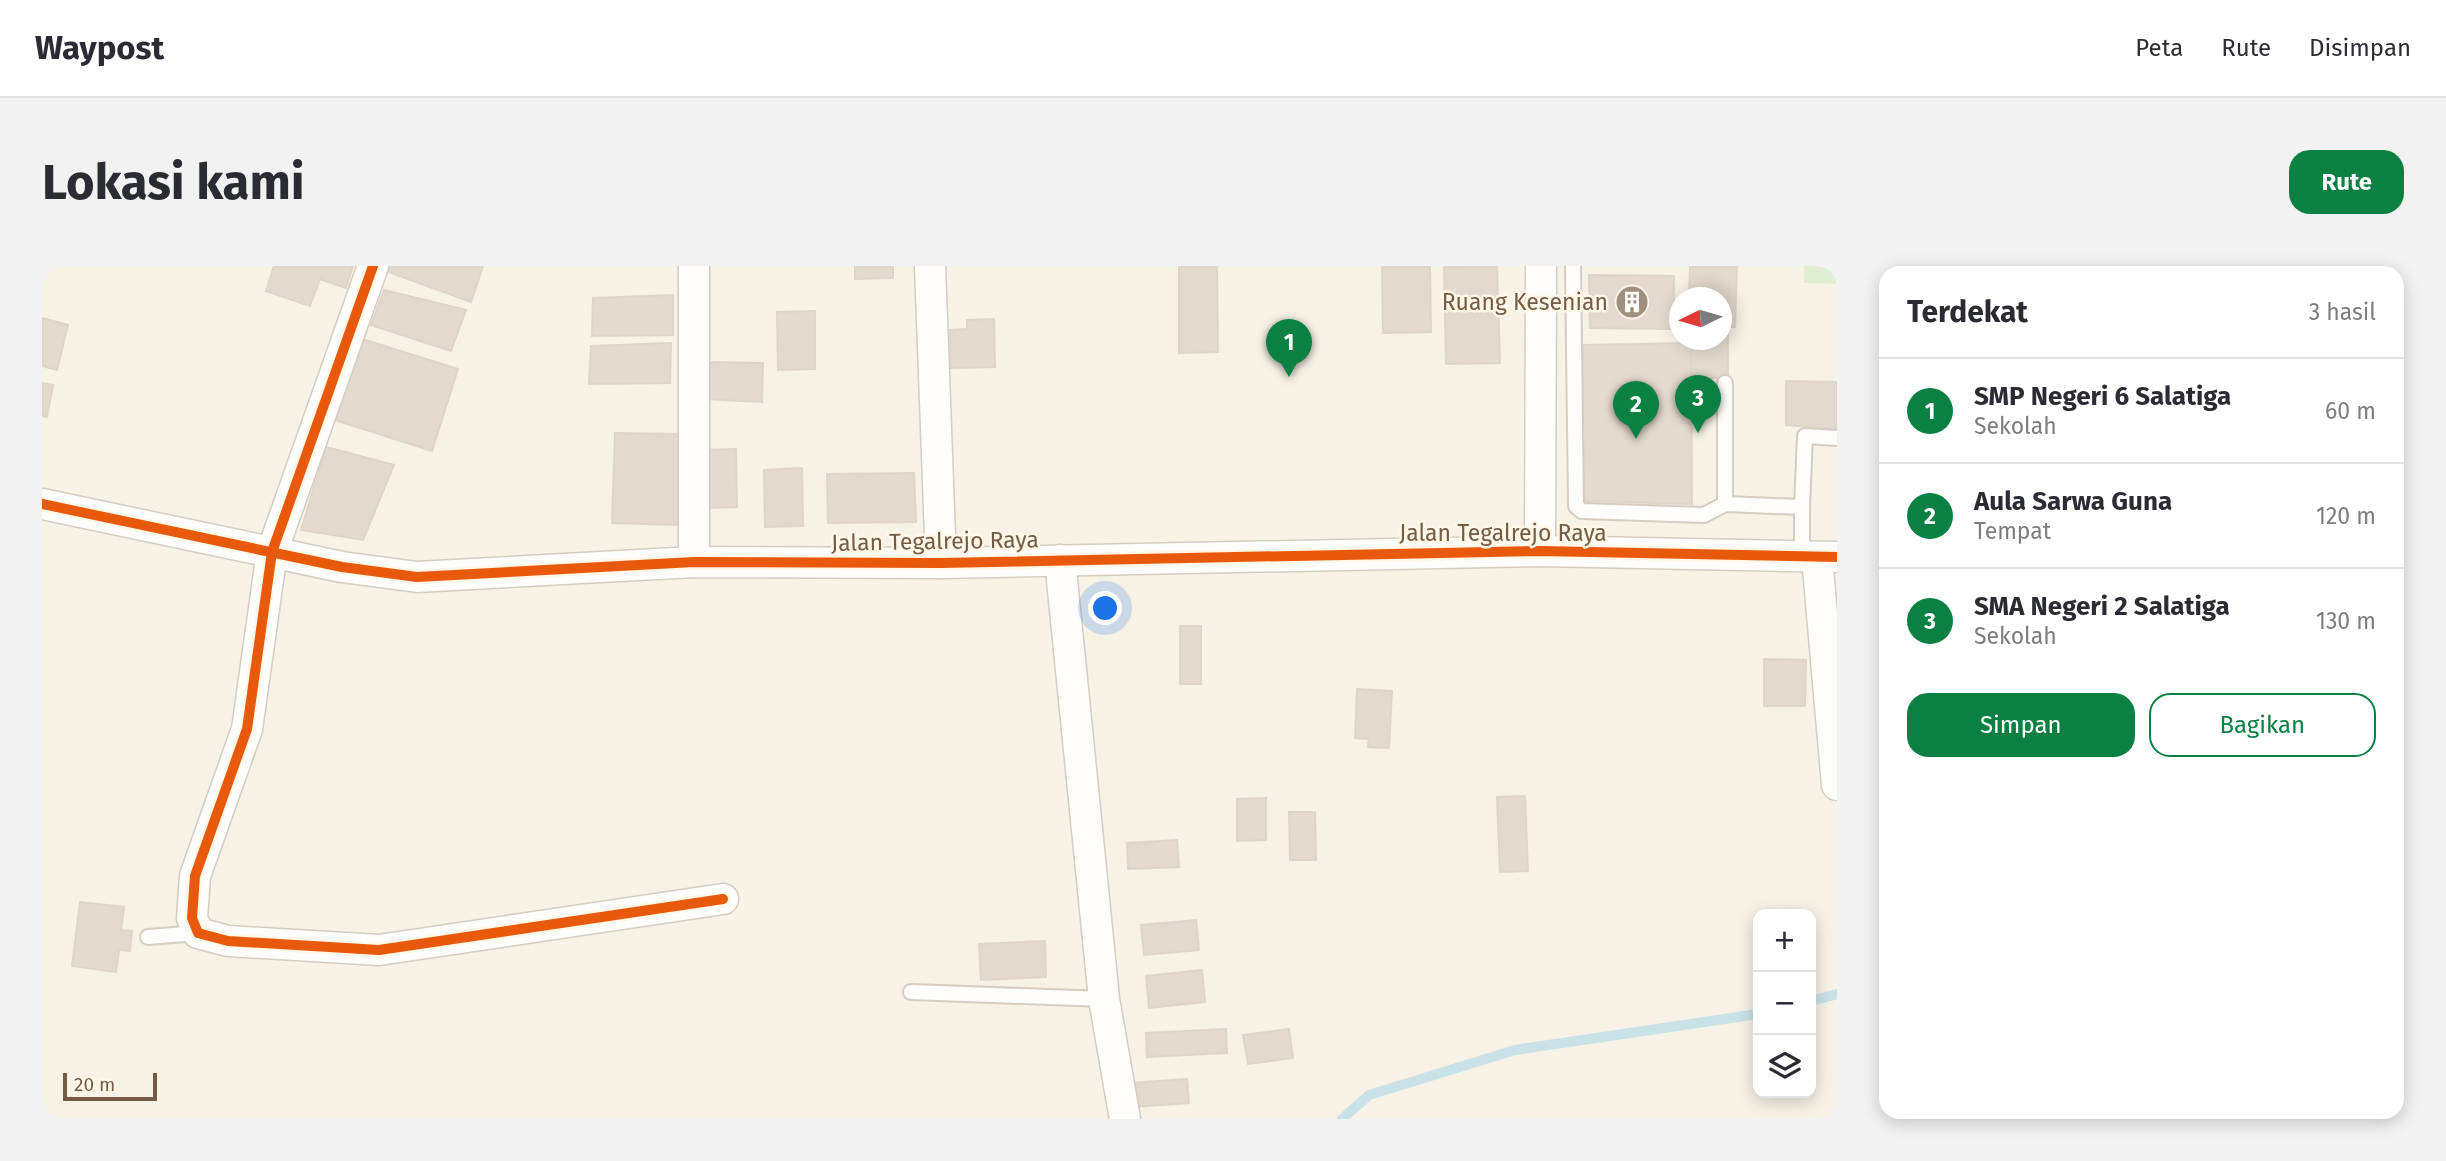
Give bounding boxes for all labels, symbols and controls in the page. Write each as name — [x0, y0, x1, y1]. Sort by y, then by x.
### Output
text: Waypost — [35, 28, 164, 68]
text: Peta — [2135, 34, 2183, 62]
text: Rute — [2221, 34, 2271, 62]
text: Disimpan — [2309, 34, 2411, 62]
button: Rute — [2289, 150, 2404, 214]
text: Lokasi kami — [42, 153, 305, 212]
building icon: Ruang Kesenian — [1613, 283, 1651, 321]
north arrow — [1669, 287, 1732, 350]
place label: Ruang Kesenian — [1442, 288, 1608, 316]
text: Terdekat — [1907, 294, 2028, 330]
text: 3 hasil — [2309, 298, 2376, 326]
pin: 1 — [1266, 319, 1312, 377]
pin: 3 — [1675, 375, 1721, 433]
pin: 2 — [1613, 381, 1659, 439]
text: SMP Negeri 6 Salatiga — [1974, 381, 2231, 412]
text: 1 — [1925, 397, 1935, 425]
text: 60 m — [2325, 397, 2376, 425]
text: Sekolah — [1974, 412, 2057, 440]
text: Aula Sarwa Guna — [1974, 486, 2172, 517]
text: 2 — [1924, 502, 1936, 530]
text: 120 m — [2316, 502, 2376, 530]
text: Tempat — [1974, 517, 2051, 545]
street label: Jalan Tegalrejo Raya — [1399, 519, 1607, 547]
street label: Jalan Tegalrejo Raya — [831, 525, 1039, 557]
your location — [1088, 591, 1122, 625]
text: SMA Negeri 2 Salatiga — [1974, 591, 2230, 622]
text: 3 — [1924, 607, 1936, 635]
text: 130 m — [2316, 607, 2376, 635]
text: Sekolah — [1974, 622, 2057, 650]
button: Simpan — [1907, 693, 2135, 757]
button: Bagikan — [2149, 693, 2376, 757]
map controls — [1753, 909, 1816, 1098]
button: + — [1753, 909, 1816, 972]
button: − — [1753, 972, 1816, 1035]
button: layers — [1753, 1035, 1816, 1098]
scale bar — [63, 1070, 158, 1102]
text: 20 m — [74, 1073, 115, 1096]

